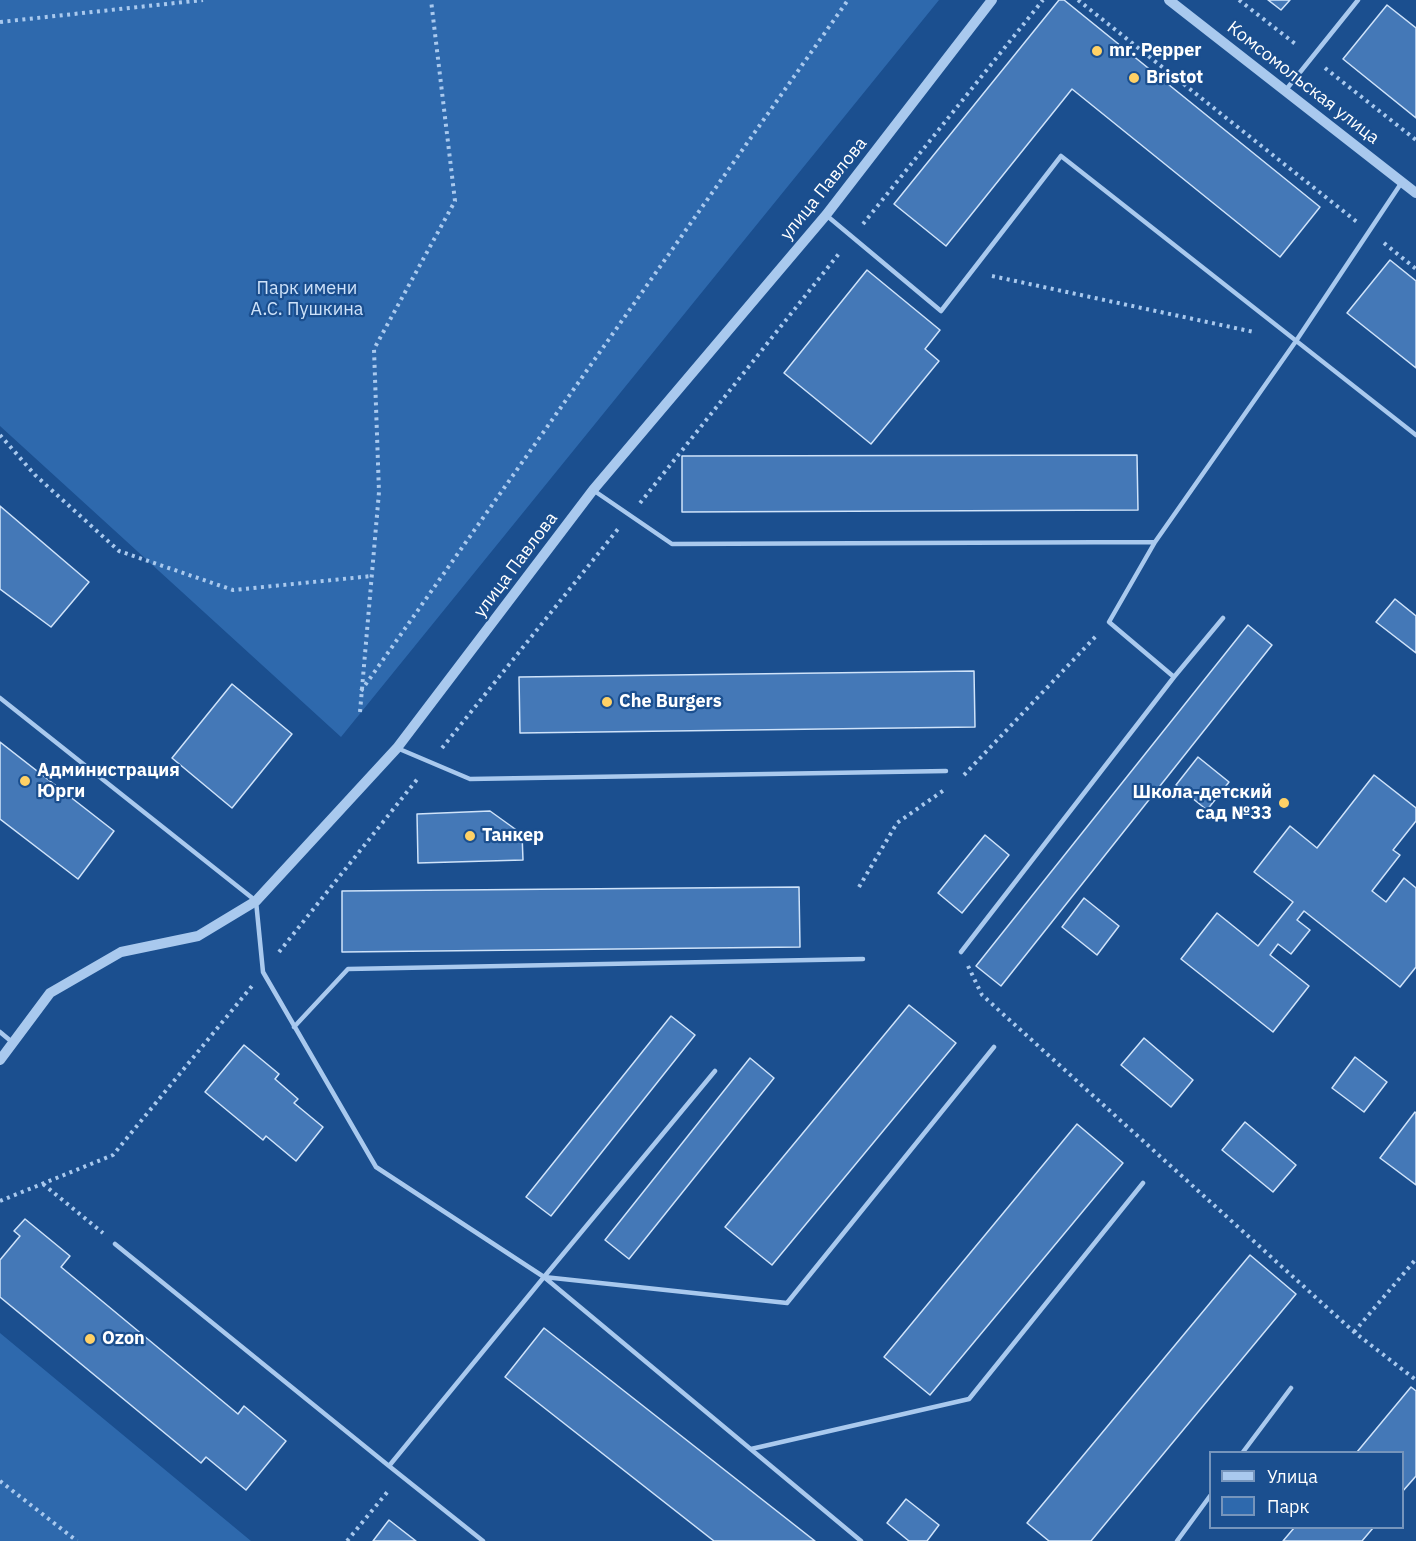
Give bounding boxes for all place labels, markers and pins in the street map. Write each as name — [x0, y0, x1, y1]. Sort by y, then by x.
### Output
place label: mr. Pepper — [1109, 40, 1202, 62]
marker: mr. Pepper — [1090, 44, 1104, 58]
place label: Bristot — [1146, 67, 1203, 89]
marker: Bristot — [1127, 71, 1141, 85]
place label: Che Burgers — [619, 691, 722, 713]
marker: Che Burgers — [600, 695, 614, 709]
place label: Администрация Юрги — [37, 760, 180, 802]
marker: Администрация Юрги — [18, 774, 32, 788]
place label: Школа-детский сад №33 — [1133, 782, 1272, 824]
marker: Школа-детский сад №33 — [1277, 796, 1291, 810]
place label: Танкер — [482, 825, 544, 847]
marker: Танкер — [463, 829, 477, 843]
place label: Ozon — [102, 1328, 145, 1350]
marker: Ozon — [83, 1332, 97, 1346]

